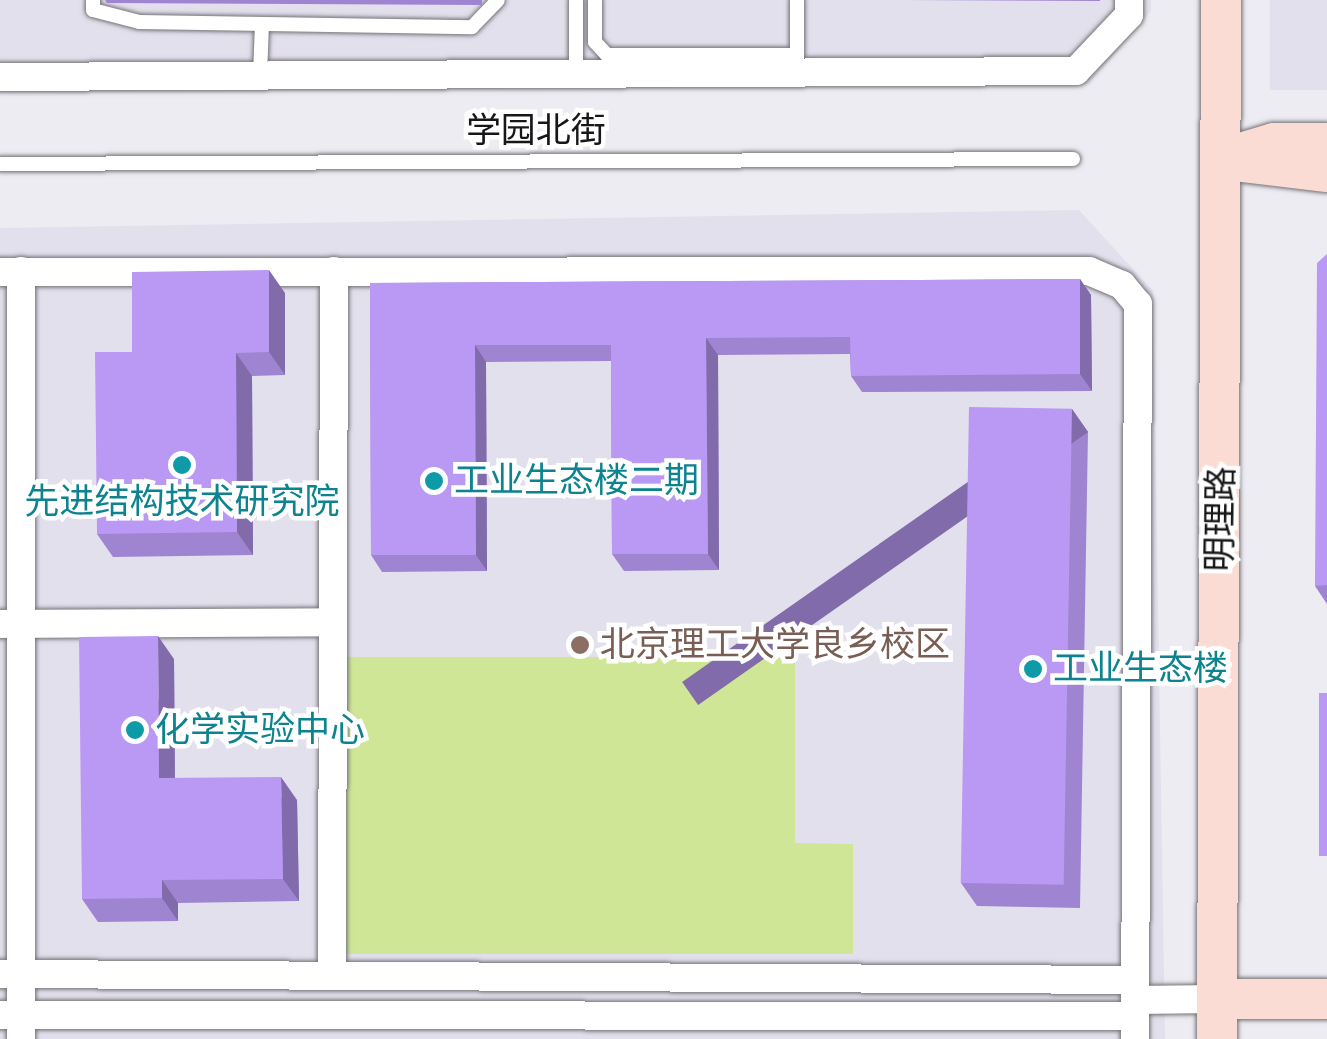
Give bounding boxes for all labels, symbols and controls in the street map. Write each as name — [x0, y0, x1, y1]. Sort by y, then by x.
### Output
street label: 学园北街 — [466, 110, 606, 152]
marker: 先进结构技术研究院 — [171, 454, 193, 476]
place label: 工业生态楼二期 — [454, 460, 699, 502]
street label: 明理路 — [1199, 466, 1243, 572]
marker: 工业生态楼二期 — [423, 470, 445, 492]
place label: 先进结构技术研究院 — [25, 481, 339, 523]
place label: 北京理工大学良乡校区 — [600, 624, 950, 666]
marker: 北京理工大学良乡校区 — [569, 634, 591, 656]
place label: 工业生态楼 — [1053, 648, 1228, 690]
marker: 工业生态楼 — [1022, 658, 1044, 680]
place label: 化学实验中心 — [155, 709, 365, 751]
marker: 化学实验中心 — [124, 719, 146, 741]

